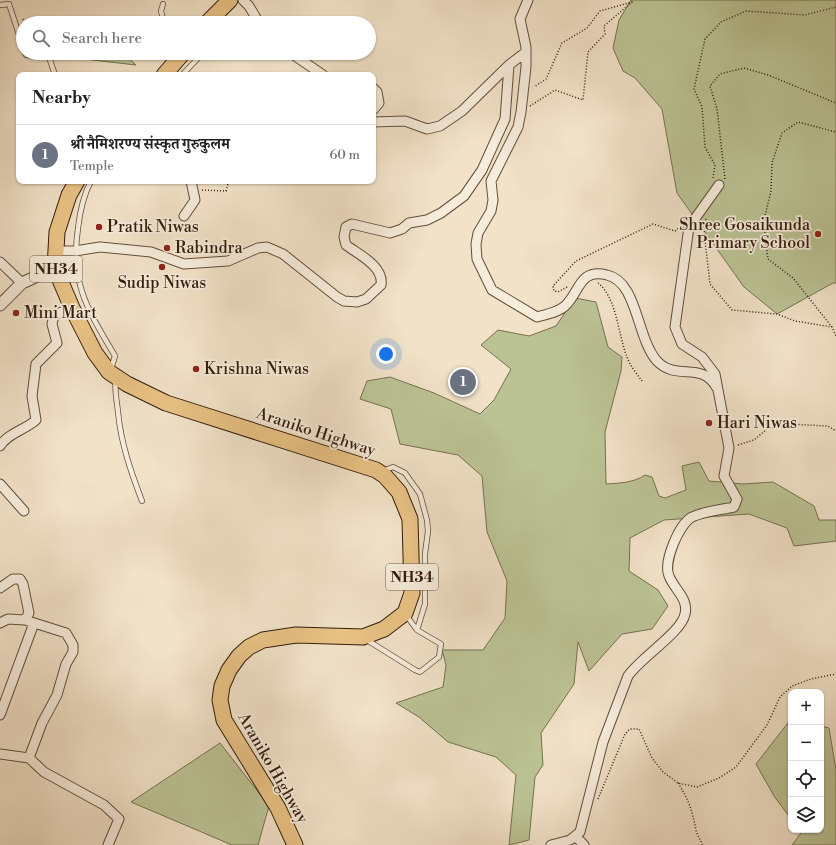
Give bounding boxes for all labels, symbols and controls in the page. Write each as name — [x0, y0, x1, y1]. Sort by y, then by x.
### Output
search box — [16, 16, 376, 60]
icon: search — [30, 27, 52, 49]
text: Search here — [62, 29, 142, 48]
text: Nearby — [32, 87, 91, 109]
text: श्री नैमिशरण्य संस्कृत गुरुकुलम — [70, 135, 230, 154]
text: 1 — [42, 147, 48, 163]
text: 60 m — [329, 147, 360, 163]
text: Temple — [70, 158, 114, 174]
place label: Shree Gosaikunda Primary School — [679, 215, 811, 253]
place label: Pratik Niwas — [107, 217, 199, 237]
marker: Pratik Niwas — [94, 222, 104, 232]
marker: Shree Gosaikunda Primary School — [813, 229, 823, 239]
place label: Rabindra — [175, 238, 243, 258]
marker: Rabindra — [162, 243, 172, 253]
road number: NH34 — [30, 256, 82, 282]
marker: Sudip Niwas — [157, 262, 167, 272]
place label: Sudip Niwas — [118, 273, 206, 293]
place label: Mini Mart — [24, 303, 97, 323]
marker: Mini Mart — [11, 308, 21, 318]
your location — [376, 344, 396, 364]
place label: Krishna Niwas — [204, 359, 309, 379]
marker: Krishna Niwas — [191, 364, 201, 374]
pin: 1 — [450, 367, 476, 397]
street label: Araniko Highway — [253, 403, 378, 461]
place label: Hari Niwas — [717, 413, 797, 433]
marker: Hari Niwas — [704, 418, 714, 428]
road number: NH34 — [386, 564, 438, 590]
map controls — [788, 689, 824, 833]
button: + — [788, 689, 824, 725]
street label: Araniko Highway — [233, 708, 313, 827]
button: − — [788, 725, 824, 761]
button: locate — [788, 761, 824, 797]
button: layers — [788, 797, 824, 833]

